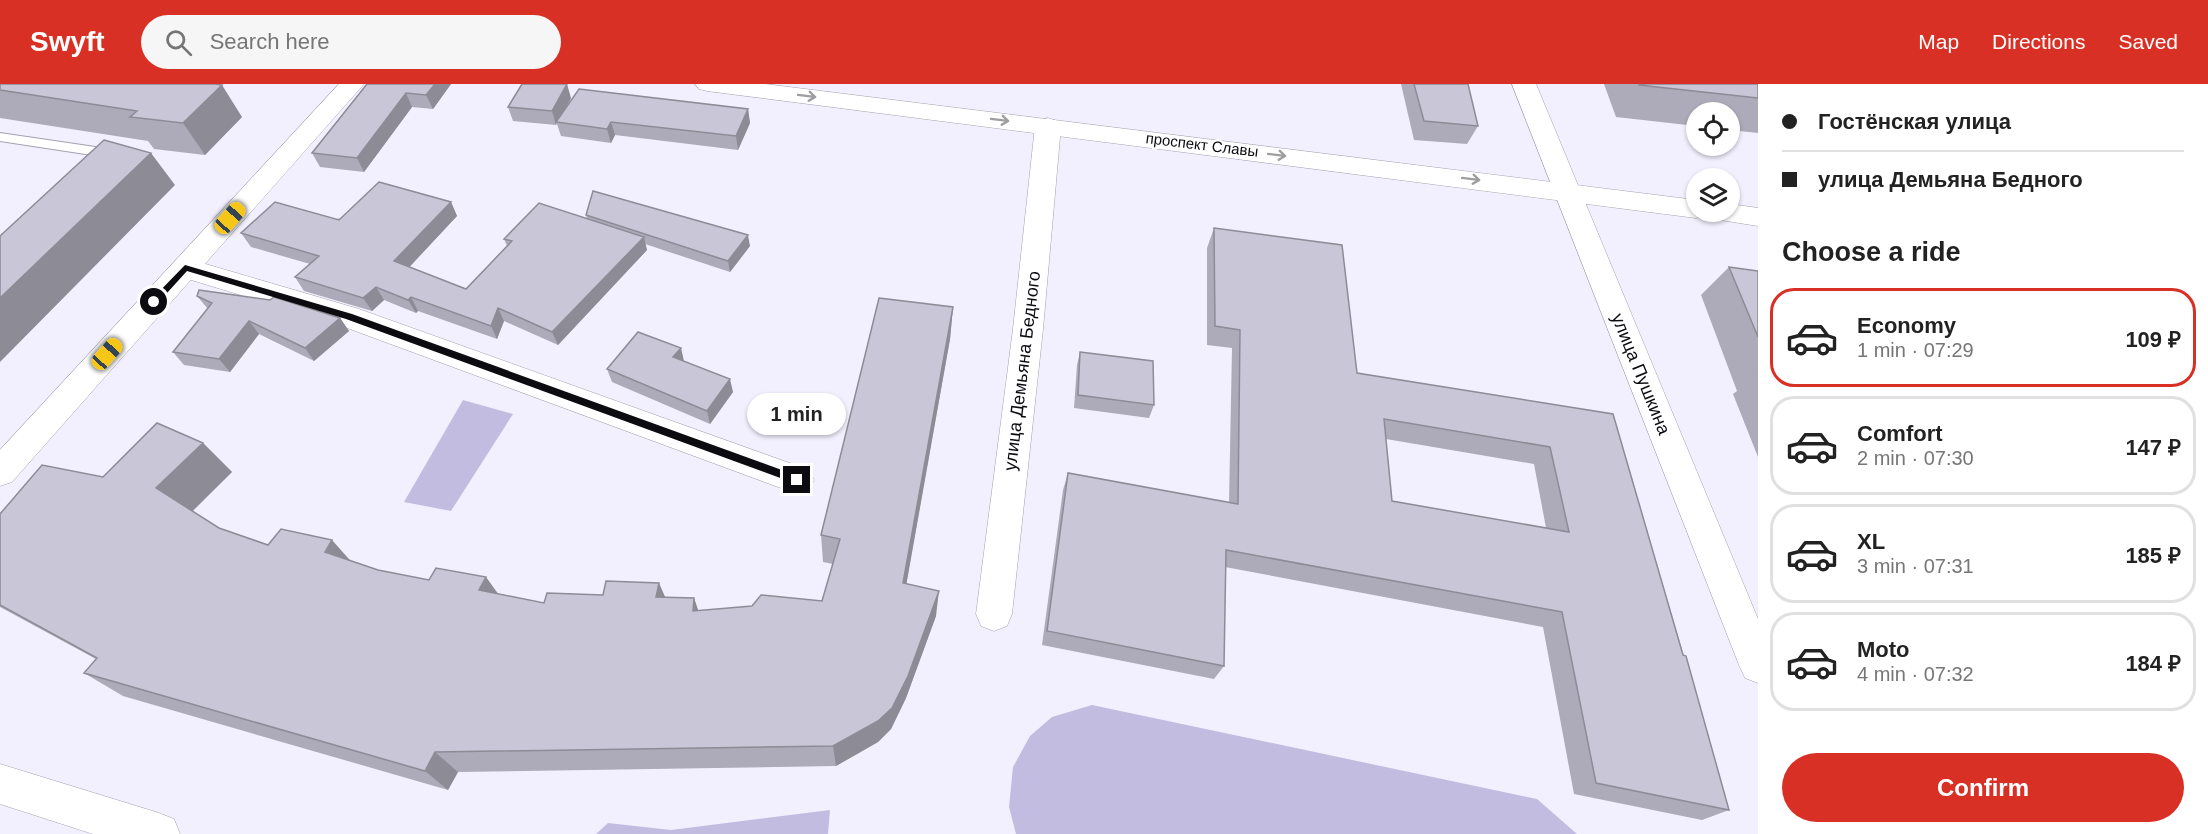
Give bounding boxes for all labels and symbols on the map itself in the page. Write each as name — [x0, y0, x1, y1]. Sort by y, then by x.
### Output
one-way arrow — [796, 91, 816, 102]
one-way arrow — [990, 115, 1010, 126]
street label: проспект Славы — [1145, 129, 1259, 160]
one-way arrow — [1267, 149, 1287, 160]
one-way arrow — [1460, 174, 1480, 185]
car — [211, 199, 249, 237]
street label: улица Демьяна Бедного — [1000, 270, 1044, 472]
route start — [140, 288, 167, 315]
street label: улица Пушкина — [1608, 311, 1675, 438]
car — [88, 335, 126, 373]
callout: 1 min — [748, 393, 846, 435]
route end — [783, 466, 810, 493]

